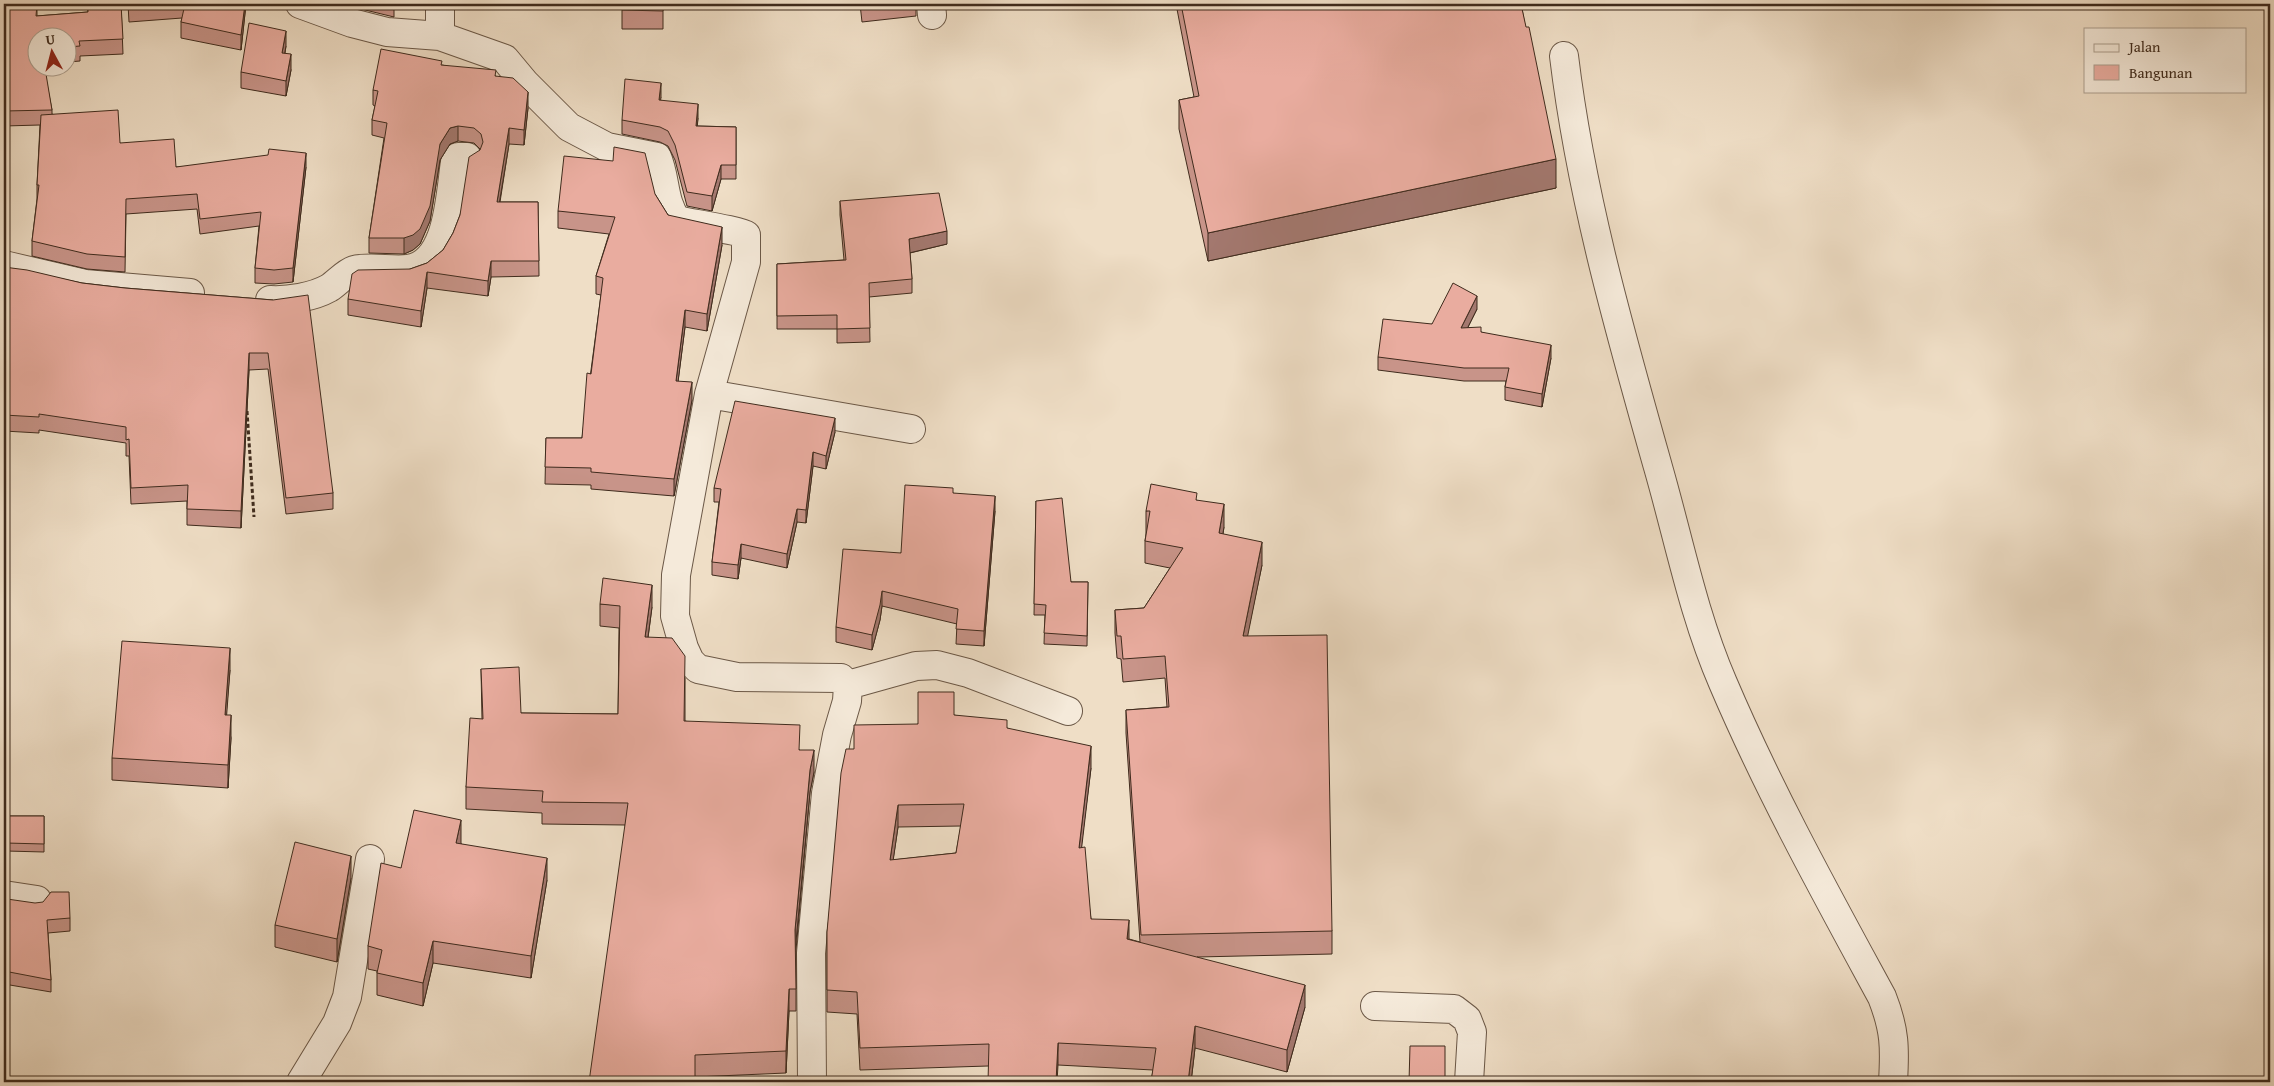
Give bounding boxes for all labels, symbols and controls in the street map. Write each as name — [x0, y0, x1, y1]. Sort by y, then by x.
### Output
north arrow — [28, 28, 78, 78]
legend — [2084, 28, 2246, 92]
text: U — [45, 29, 57, 50]
text: Jalan — [2127, 36, 2161, 57]
text: Bangunan — [2129, 62, 2193, 83]

